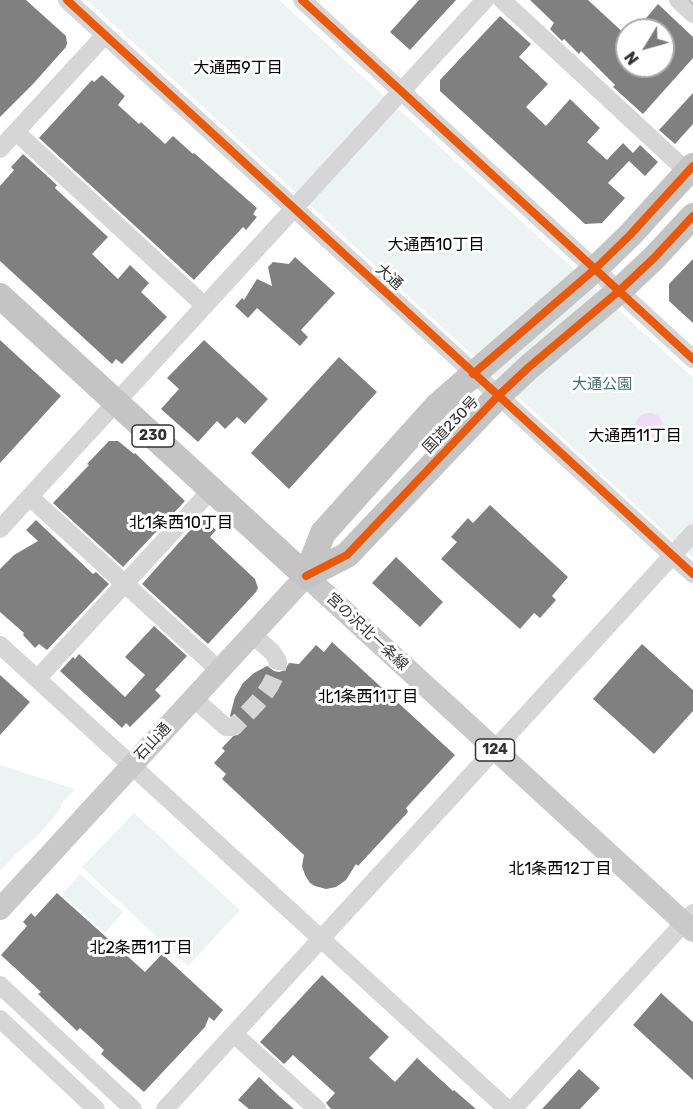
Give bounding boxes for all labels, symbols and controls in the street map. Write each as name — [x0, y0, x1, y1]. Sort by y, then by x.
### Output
north arrow — [615, 18, 675, 78]
text: N — [621, 48, 643, 68]
district label: 大通西9丁目 — [193, 58, 283, 78]
district label: 大通西10丁目 — [387, 235, 485, 255]
street label: 大通 — [372, 260, 406, 294]
park label: 大通公園 — [572, 376, 632, 394]
street label: 国道230号 — [419, 393, 483, 457]
road number: 230 — [132, 425, 174, 447]
district label: 大通西11丁目 — [588, 426, 682, 446]
district label: 北1条西10丁目 — [129, 513, 233, 533]
street label: 宮の沢北一条線 — [322, 590, 412, 674]
district label: 北1条西11丁目 — [318, 687, 418, 707]
street label: 石山通 — [131, 719, 175, 765]
road number: 124 — [476, 739, 514, 761]
district label: 北1条西12丁目 — [508, 859, 612, 879]
district label: 北2条西11丁目 — [89, 938, 193, 958]

